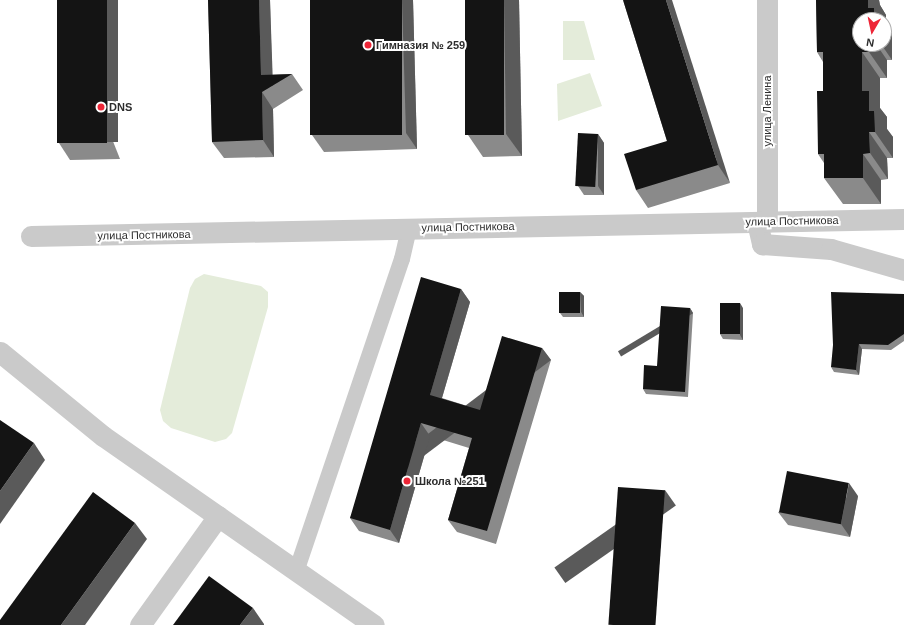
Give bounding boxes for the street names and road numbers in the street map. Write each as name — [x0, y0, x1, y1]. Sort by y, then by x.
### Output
street label: улица Ленина — [760, 75, 774, 147]
street label: улица Постникова — [745, 214, 839, 228]
street label: улица Постникова — [421, 220, 515, 234]
street label: улица Постникова — [97, 228, 191, 242]

